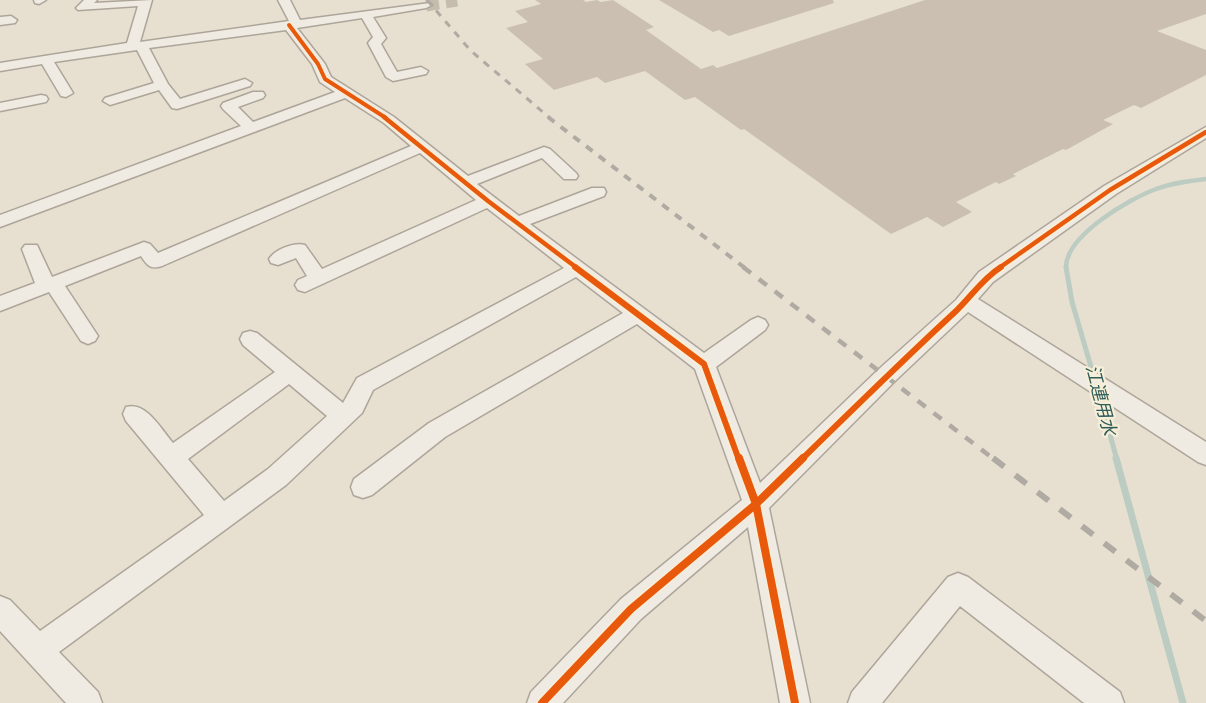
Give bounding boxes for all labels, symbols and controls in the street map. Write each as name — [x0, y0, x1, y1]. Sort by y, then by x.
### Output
water label: 江連用水 — [1080, 362, 1123, 440]

